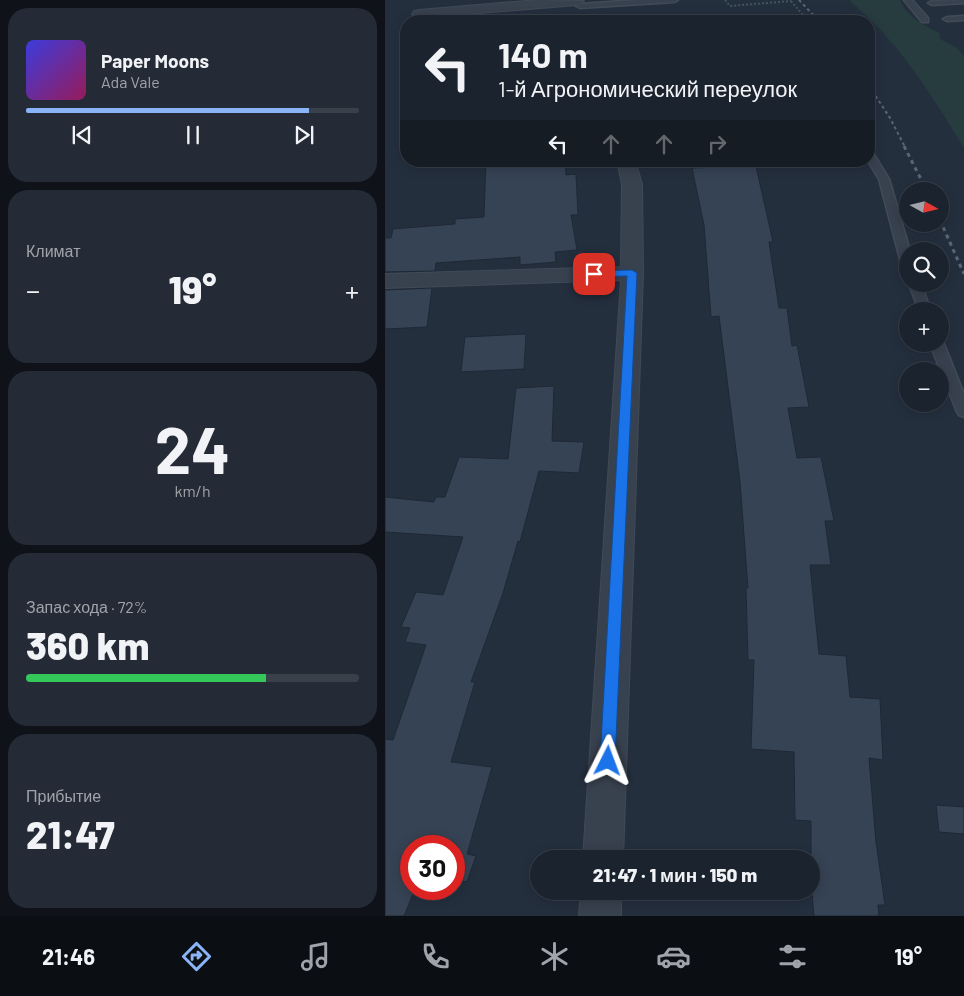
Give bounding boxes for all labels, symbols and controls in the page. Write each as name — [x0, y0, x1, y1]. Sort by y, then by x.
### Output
text: 140 m — [498, 33, 588, 75]
icon: left — [415, 35, 480, 100]
text: Paper Moons — [101, 49, 209, 72]
text: Ada Vale — [101, 72, 160, 91]
text: 1-й Агрономический переулок — [498, 75, 797, 101]
icon: previous — [68, 121, 96, 149]
icon: pause — [179, 121, 207, 149]
icon: next — [290, 121, 318, 149]
icon: left — [544, 130, 572, 158]
icon: ahead — [597, 130, 625, 158]
icon: ahead — [650, 130, 678, 158]
icon: right — [703, 130, 731, 158]
north arrow — [899, 182, 949, 232]
map controls — [899, 182, 949, 412]
text: Климат — [26, 241, 80, 260]
button: search — [899, 242, 949, 292]
pin — [573, 253, 615, 295]
icon: arrive — [580, 260, 608, 288]
text: 19° — [169, 266, 217, 312]
text: − — [26, 273, 40, 307]
text: + — [345, 273, 359, 307]
button: + — [899, 302, 949, 352]
button: − — [899, 362, 949, 412]
text: 24 — [155, 409, 230, 487]
text: km/h — [174, 481, 211, 500]
text: Запас хода · 72% — [26, 597, 147, 616]
text: 360 km — [26, 622, 149, 668]
position arrow — [581, 734, 633, 786]
text: Прибытие — [26, 786, 101, 805]
text: 21:47 — [26, 811, 115, 857]
speed limit sign: 30 — [400, 835, 465, 900]
text: 21:47 · 1 мин · 150 m — [593, 863, 757, 886]
icon: directions — [179, 939, 214, 974]
icon: music — [298, 939, 333, 974]
icon: phone — [418, 939, 453, 974]
icon: climate — [537, 939, 572, 974]
icon: car — [656, 939, 691, 974]
icon: filters — [775, 939, 810, 974]
text: 21:46 — [42, 943, 95, 969]
text: 19° — [894, 943, 922, 969]

